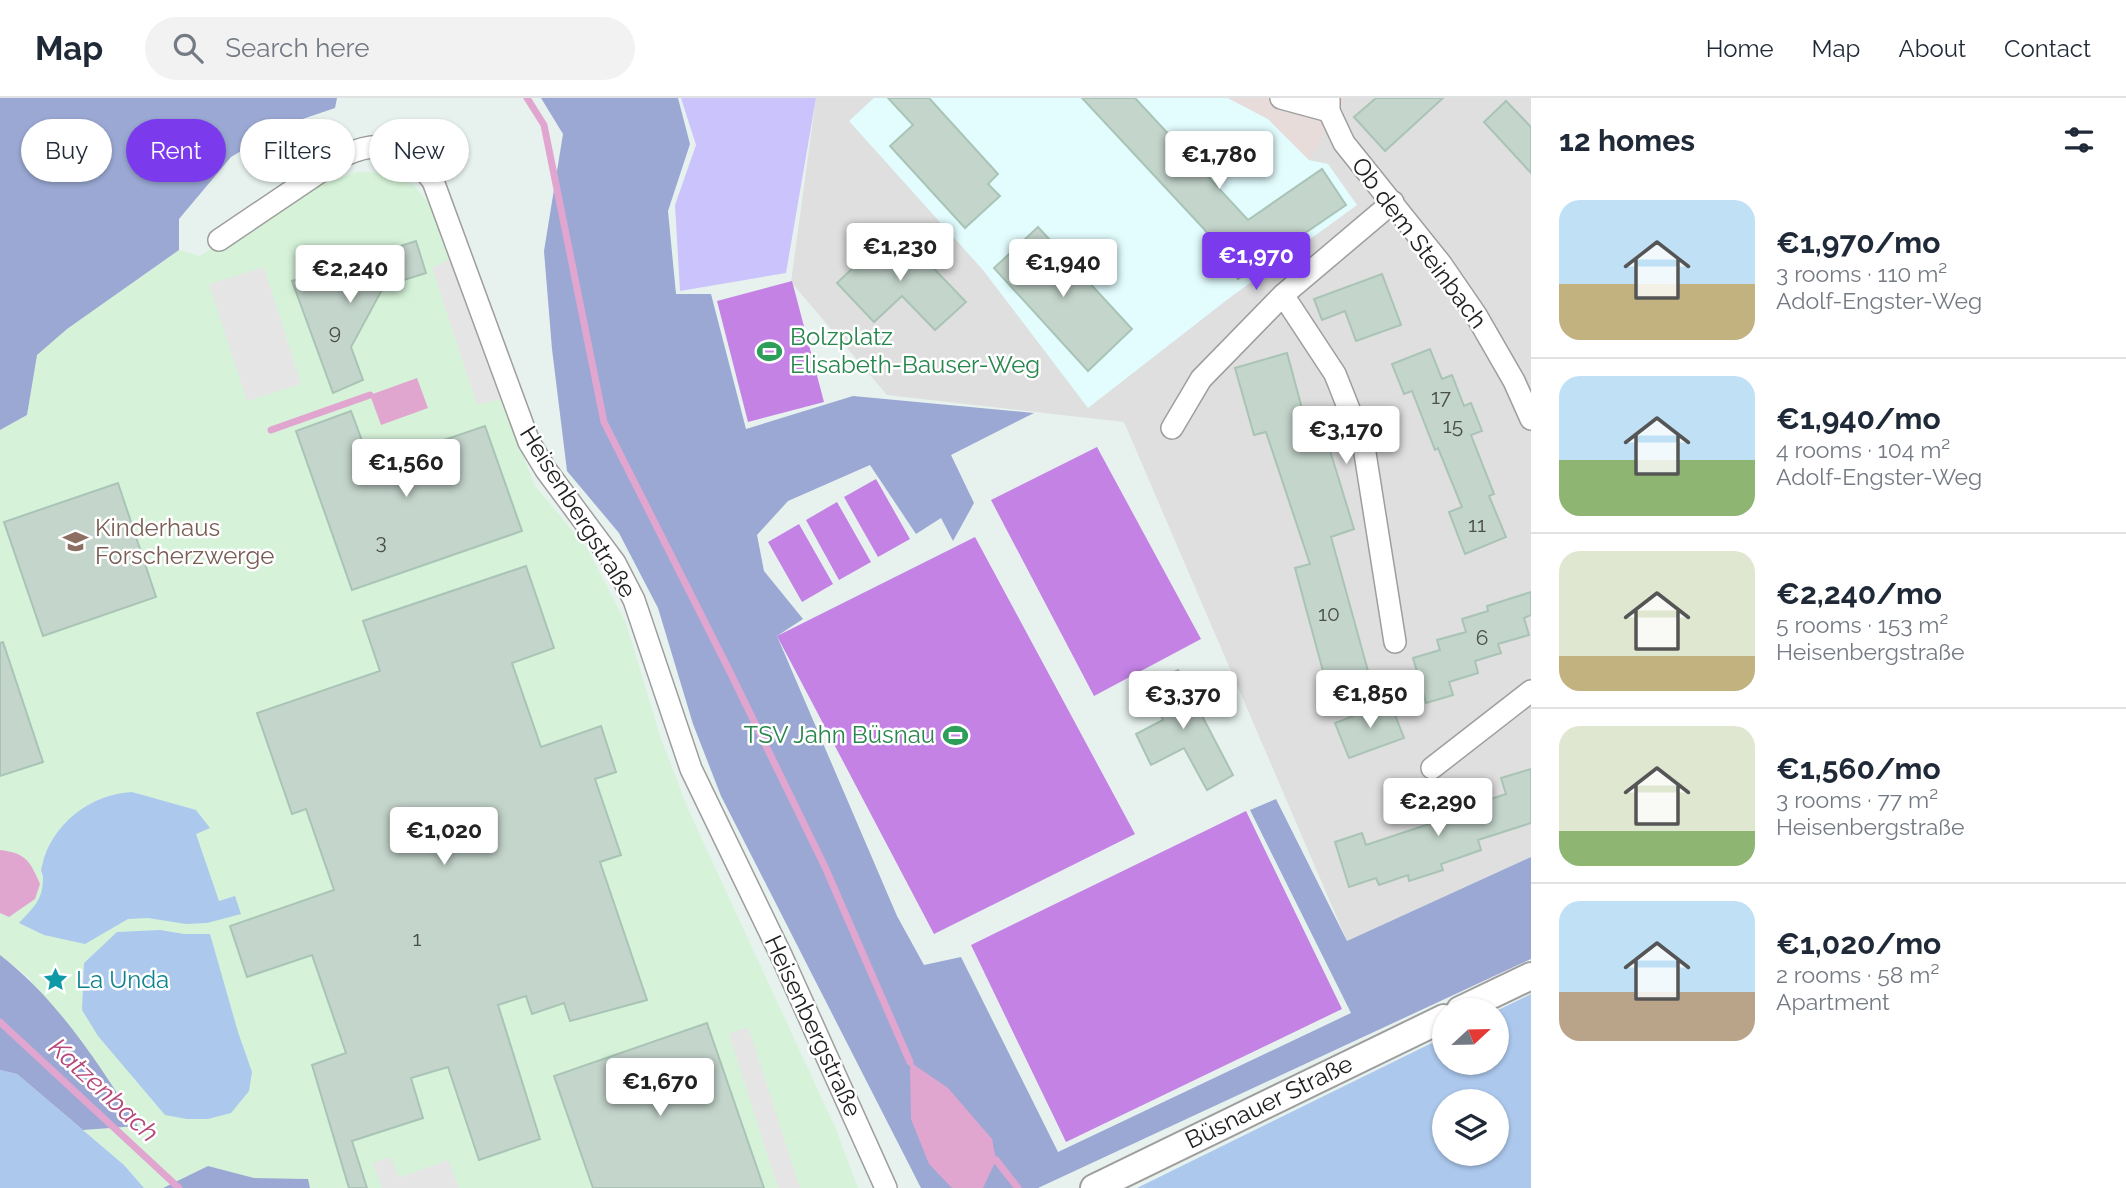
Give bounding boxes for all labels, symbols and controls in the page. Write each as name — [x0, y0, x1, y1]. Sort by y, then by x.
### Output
search box — [145, 17, 635, 80]
text: Map — [35, 29, 103, 68]
icon: search — [169, 29, 207, 67]
text: Search here — [225, 33, 370, 63]
text: Home — [1706, 34, 1774, 63]
text: Map — [1812, 34, 1860, 63]
text: About — [1898, 34, 1966, 63]
text: Contact — [2004, 34, 2091, 63]
chip: Buy — [21, 119, 112, 182]
chip: Rent — [126, 119, 226, 182]
chip: Filters — [240, 119, 355, 182]
chip: New — [369, 119, 469, 182]
icon: filters — [2060, 121, 2098, 159]
text: 12 homes — [1559, 123, 1695, 158]
pin: €1,780 — [1162, 132, 1276, 191]
text: €1,780 — [1181, 140, 1257, 167]
street label: Ob dem Steinbach — [1346, 151, 1493, 334]
pin: €1,230 — [843, 223, 957, 283]
text: €1,970/mo — [1776, 225, 1940, 260]
icon: home — [1615, 228, 1699, 312]
text: €1,230 — [863, 232, 937, 259]
pin: €1,970 — [1199, 232, 1313, 292]
pin: €1,940 — [1006, 240, 1120, 299]
text: €1,970 — [1218, 241, 1294, 268]
pin: €2,240 — [293, 246, 407, 305]
text: €1,940 — [1025, 248, 1101, 275]
text: €2,240 — [312, 254, 388, 281]
text: 3 rooms · 110 m² — [1776, 260, 1947, 287]
text: Adolf-Engster-Weg — [1776, 287, 1982, 314]
house number: 9 — [329, 319, 341, 344]
place label: Bolzplatz Elisabeth-Bauser-Weg — [790, 322, 1040, 379]
sports icon: Bolzplatz Elisabeth-Bauser-Weg — [756, 337, 784, 365]
house number: 17 — [1431, 384, 1452, 409]
text: €1,940/mo — [1776, 401, 1941, 436]
icon: home — [1615, 404, 1699, 488]
pin: €3,170 — [1289, 406, 1403, 466]
house number: 15 — [1443, 413, 1463, 438]
text: €3,170 — [1309, 415, 1383, 442]
street label: Heisenbergstraße — [514, 421, 643, 603]
text: 4 rooms · 104 m² — [1776, 436, 1950, 463]
pin: €1,560 — [349, 440, 463, 499]
text: €1,560 — [368, 448, 444, 475]
text: Adolf-Engster-Weg — [1776, 463, 1982, 490]
house number: 11 — [1468, 512, 1486, 537]
place label: Kinderhaus Forscherzwerge — [95, 513, 274, 570]
school or university icon: Kinderhaus Forscherzwerge — [61, 528, 89, 556]
house number: 3 — [375, 529, 387, 554]
text: €2,240/mo — [1776, 576, 1942, 611]
icon: home — [1615, 579, 1699, 663]
house number: 10 — [1318, 601, 1340, 626]
text: 5 rooms · 153 m² — [1776, 611, 1948, 638]
house number: 6 — [1476, 625, 1488, 650]
text: Heisenbergstraße — [1776, 638, 1965, 665]
pin: €1,850 — [1313, 670, 1427, 730]
pin: €3,370 — [1126, 672, 1240, 731]
text: €1,850 — [1332, 679, 1408, 706]
text: €3,370 — [1145, 680, 1221, 707]
place label: TSV Jahn Büsnau — [744, 720, 935, 749]
sports icon: TSV Jahn Büsnau — [941, 721, 969, 749]
text: €1,560/mo — [1776, 751, 1941, 786]
icon: home — [1615, 754, 1699, 838]
pin: €2,290 — [1381, 778, 1495, 838]
text: 3 rooms · 77 m² — [1776, 786, 1938, 813]
text: €2,290 — [1399, 787, 1477, 814]
pin: €1,020 — [387, 808, 501, 867]
text: Heisenbergstraße — [1776, 813, 1965, 840]
text: €1,020 — [406, 816, 482, 843]
house number: 1 — [413, 926, 422, 951]
text: €1,020/mo — [1776, 926, 1941, 961]
icon: home — [1615, 929, 1699, 1013]
street label: Heisenbergstraße — [759, 931, 868, 1121]
text: 2 rooms · 58 m² — [1776, 961, 1939, 988]
place label: La Unda — [76, 965, 169, 994]
place icon: La Unda — [42, 966, 70, 994]
text: Apartment — [1776, 988, 1890, 1015]
north arrow — [1432, 998, 1508, 1074]
map controls — [1432, 998, 1509, 1166]
water label: Katzenbach — [43, 1032, 165, 1148]
street label: Büsnauer Straße — [1180, 1049, 1357, 1155]
pin: €1,670 — [603, 1058, 717, 1118]
text: €1,670 — [622, 1067, 698, 1094]
button: layers — [1432, 1089, 1509, 1166]

